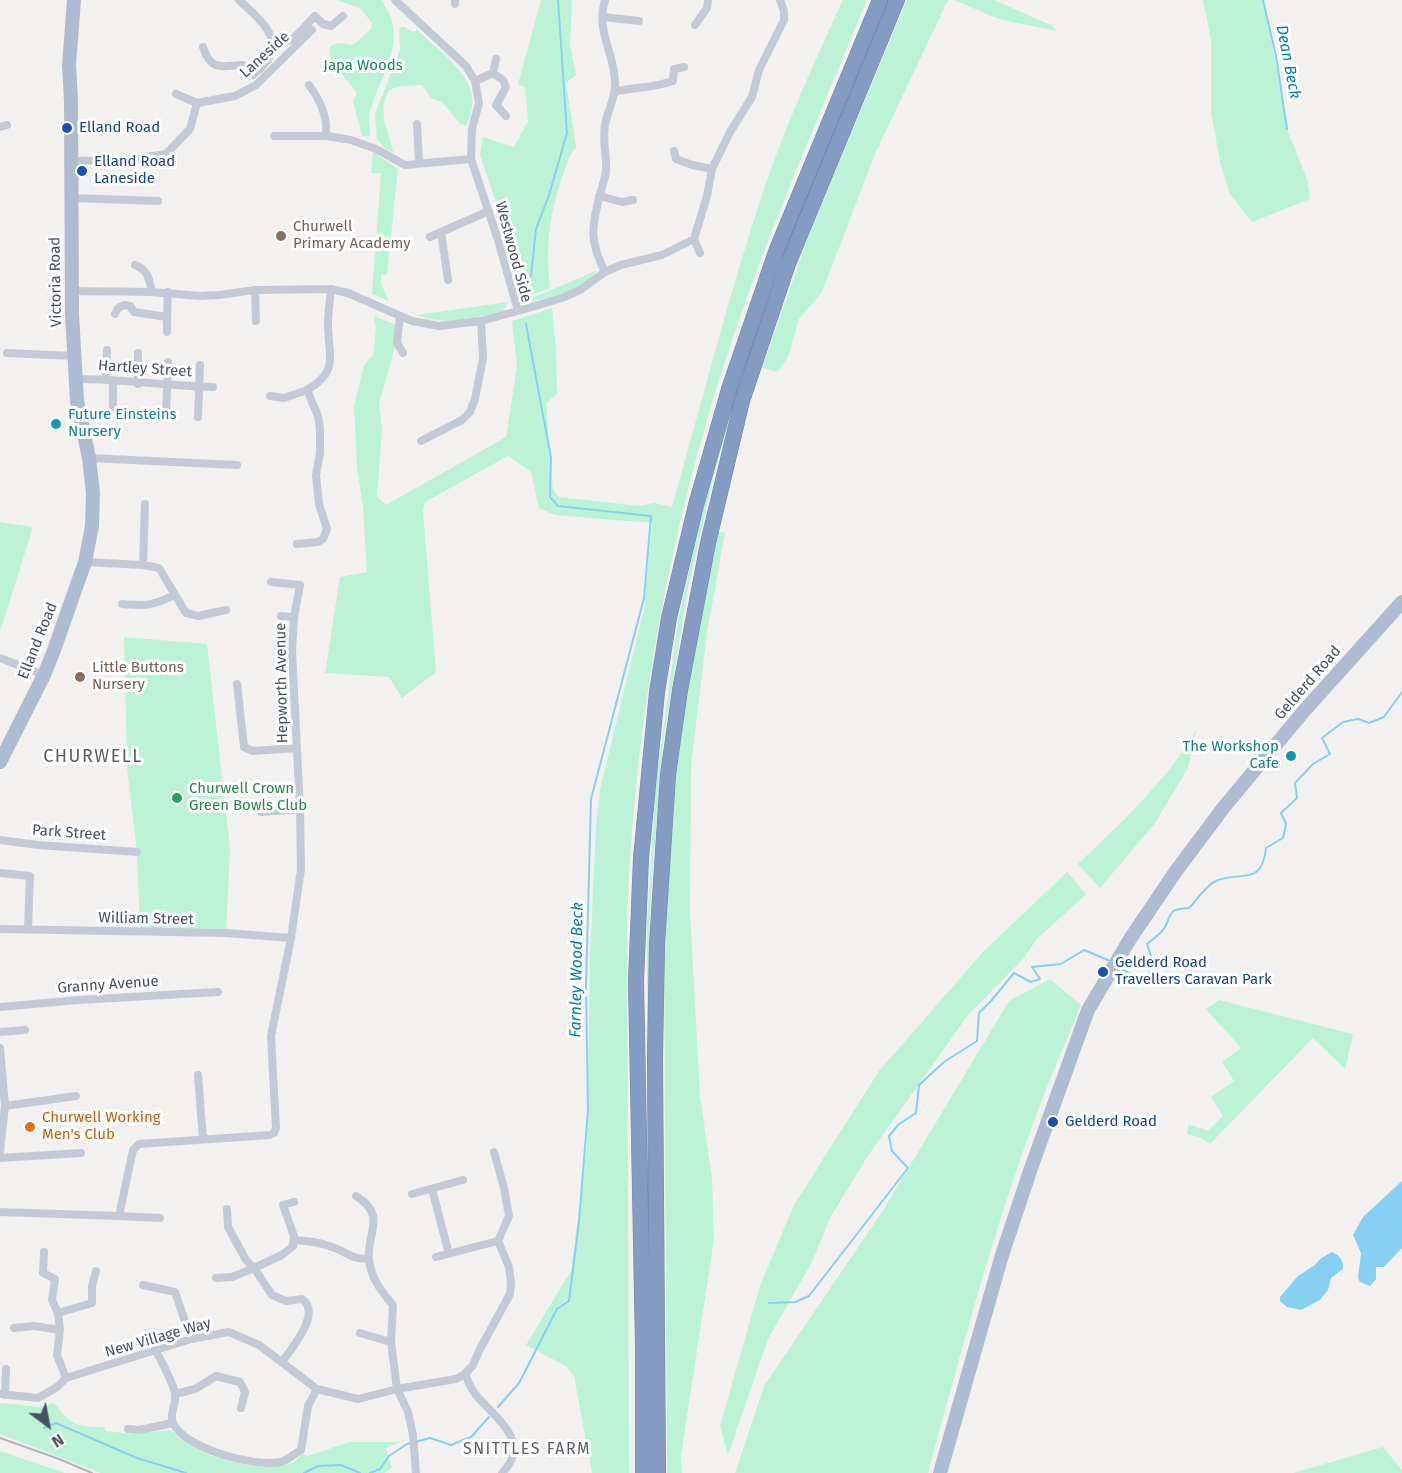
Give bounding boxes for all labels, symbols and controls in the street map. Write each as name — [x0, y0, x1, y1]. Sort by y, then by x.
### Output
water label: Dean Beck — [1271, 23, 1305, 101]
street label: Laneside — [236, 28, 294, 82]
park label: Japa Woods — [323, 57, 403, 75]
place label: Elland Road — [79, 119, 160, 137]
marker: Elland Road — [60, 121, 74, 135]
place label: Elland Road Laneside — [94, 153, 175, 188]
marker: Elland Road Laneside — [75, 164, 89, 178]
street label: Westwood Side — [491, 200, 535, 304]
place label: Churwell Primary Academy — [293, 218, 411, 253]
marker: Churwell Primary Academy — [274, 229, 288, 243]
street label: Victoria Road — [46, 237, 66, 327]
street label: Hartley Street — [98, 357, 192, 381]
place label: Future Einsteins Nursery — [68, 406, 177, 441]
marker: Future Einsteins Nursery — [49, 417, 63, 431]
street label: Elland Road — [14, 600, 62, 682]
street label: Hepworth Avenue — [272, 623, 292, 743]
street label: Gelderd Road — [1271, 642, 1345, 724]
place label: Little Buttons Nursery — [92, 659, 184, 694]
marker: Little Buttons Nursery — [73, 670, 87, 684]
place label: The Workshop Cafe — [1182, 738, 1279, 773]
district label: CHURWELL — [43, 746, 143, 768]
marker: The Workshop Cafe — [1284, 749, 1298, 763]
place label: Churwell Crown Green Bowls Club — [189, 780, 307, 815]
marker: Churwell Crown Green Bowls Club — [170, 791, 184, 805]
street label: Park Street — [31, 821, 107, 845]
water label: Farnley Wood Beck — [566, 902, 588, 1038]
street label: William Street — [98, 909, 194, 929]
place label: Gelderd Road Travellers Caravan Park — [1115, 954, 1272, 989]
marker: Gelderd Road Travellers Caravan Park — [1096, 965, 1110, 979]
street label: Granny Avenue — [57, 972, 159, 998]
place label: Churwell Working Men's Club — [42, 1109, 161, 1144]
place label: Gelderd Road — [1065, 1113, 1157, 1131]
marker: Gelderd Road — [1046, 1115, 1060, 1129]
marker: Churwell Working Men's Club — [23, 1120, 37, 1134]
street label: New Village Way — [103, 1314, 213, 1362]
north arrow — [18, 1395, 78, 1455]
text: N — [48, 1430, 67, 1452]
district label: SNITTLES FARM — [463, 1440, 591, 1460]

